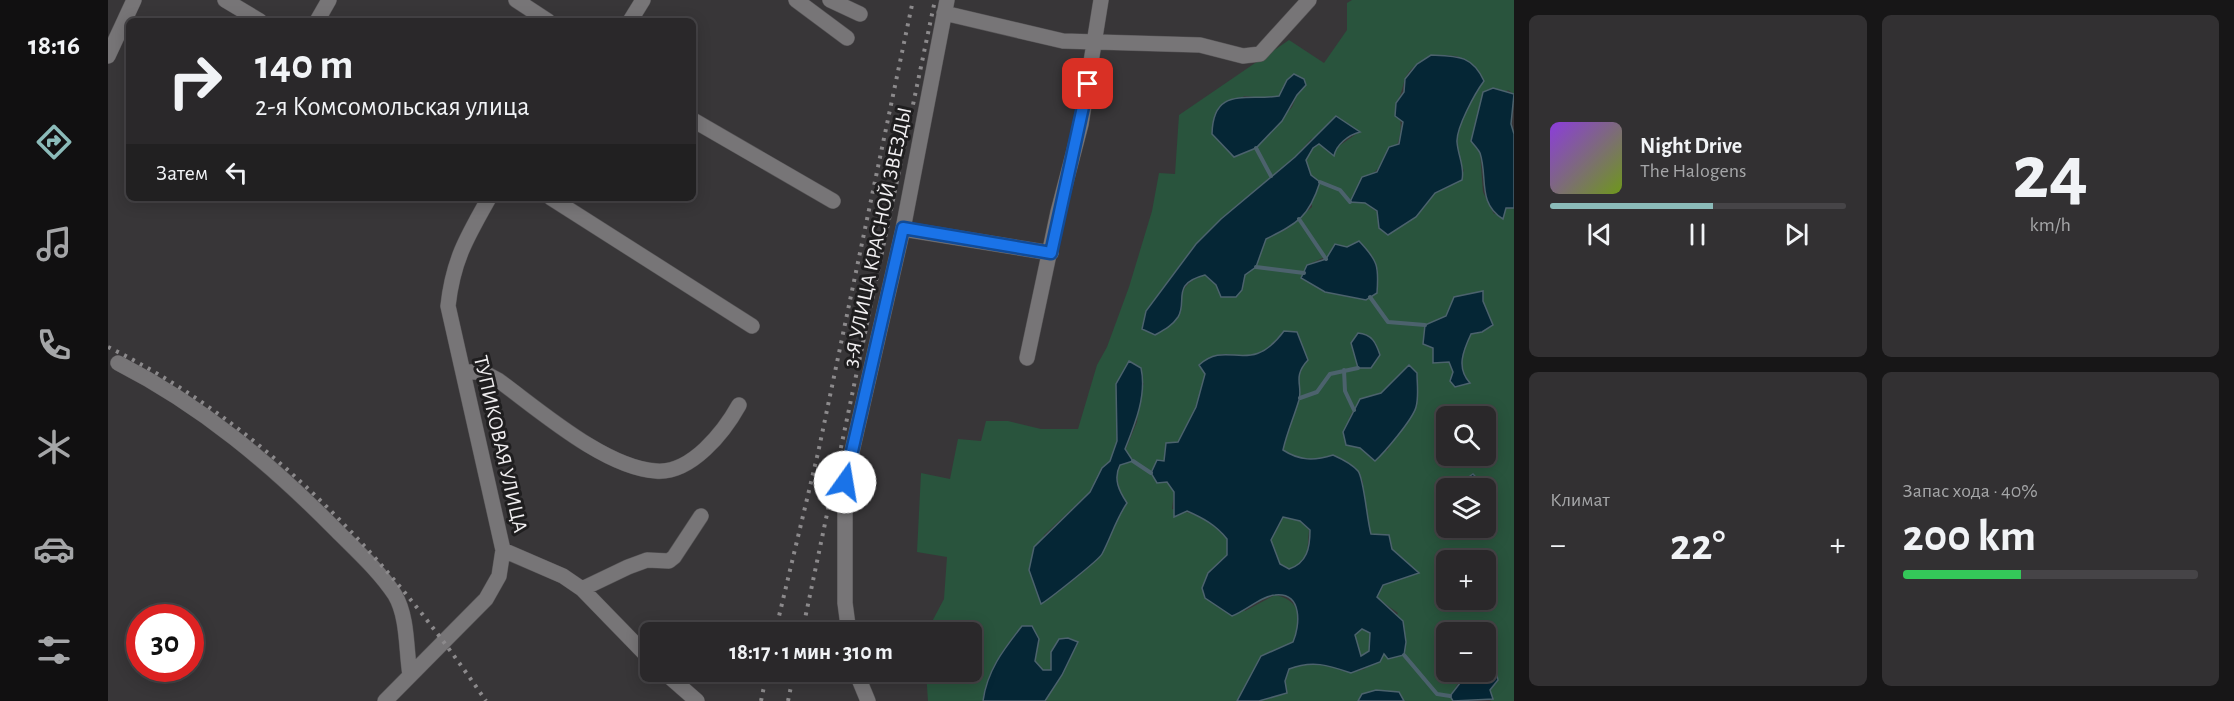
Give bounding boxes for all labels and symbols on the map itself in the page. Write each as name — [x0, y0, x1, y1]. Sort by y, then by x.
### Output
pin — [1062, 58, 1113, 109]
street label: 3-Я УЛИЦА КРАСНОЙ ЗВЕЗДЫ — [839, 105, 915, 369]
street label: ТУПИКОВАЯ УЛИЦА — [470, 354, 531, 535]
position arrow — [813, 450, 877, 514]
speed limit sign: 30 — [126, 604, 204, 682]

